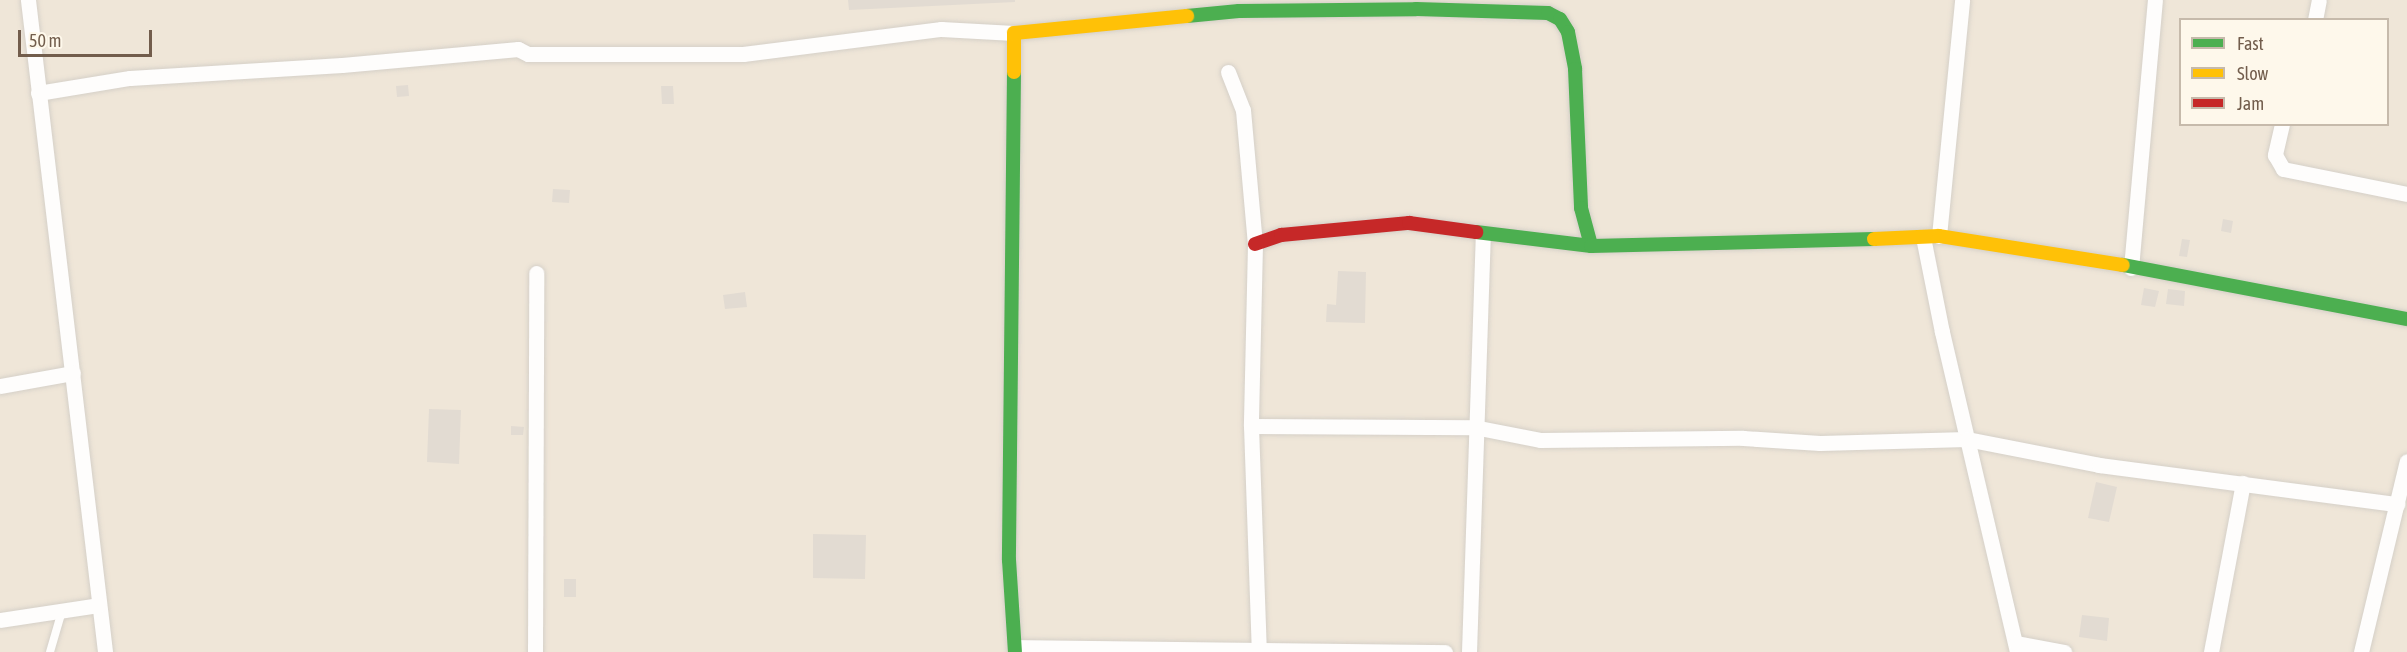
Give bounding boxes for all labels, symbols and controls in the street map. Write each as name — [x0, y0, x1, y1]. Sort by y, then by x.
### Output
scale bar — [21, 18, 154, 56]
legend — [2179, 18, 2389, 126]
text: 50 m — [29, 30, 61, 51]
text: Fast — [2237, 33, 2264, 54]
text: Slow — [2237, 63, 2268, 84]
text: Jam — [2237, 93, 2264, 114]

